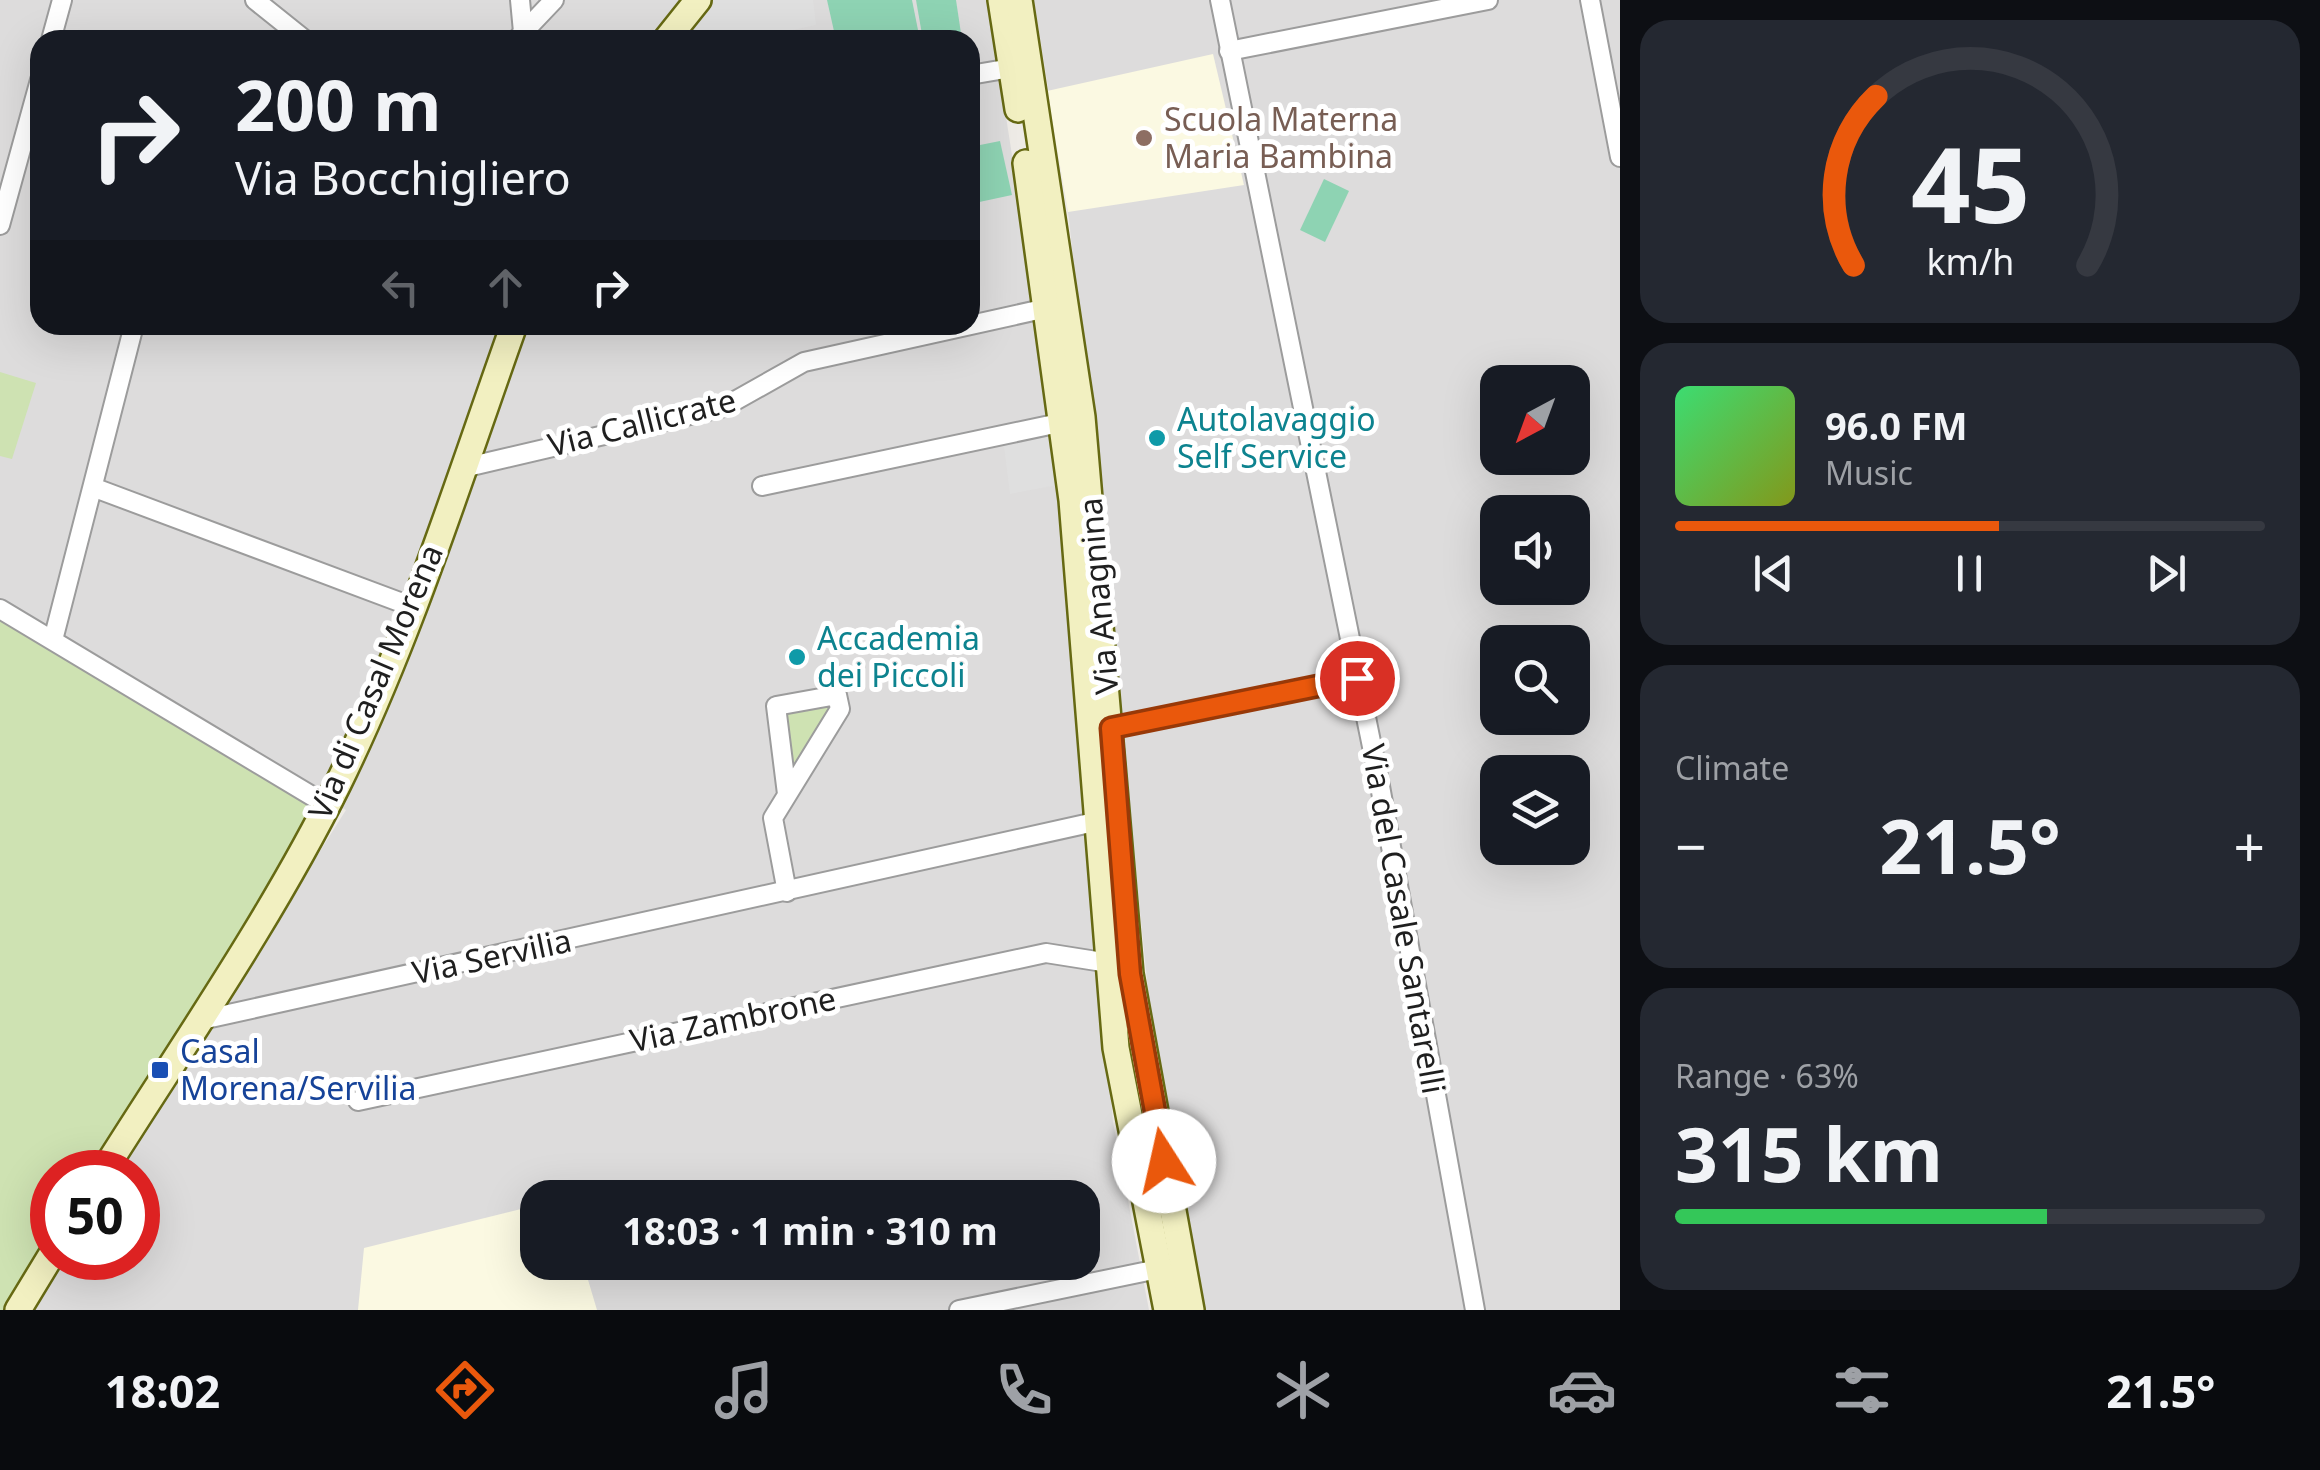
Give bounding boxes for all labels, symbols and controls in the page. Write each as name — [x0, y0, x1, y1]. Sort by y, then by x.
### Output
text: 200 m — [235, 56, 442, 152]
icon: right — [70, 70, 200, 200]
place label: Scuola Materna Maria Bambina — [1164, 97, 1398, 177]
text: 45 — [1911, 112, 2029, 253]
marker: Scuola Materna Maria Bambina — [1133, 127, 1155, 149]
text: Via Bocchigliero — [235, 147, 571, 208]
text: km/h — [1926, 237, 2014, 285]
icon: left — [373, 260, 428, 315]
icon: ahead — [478, 260, 533, 315]
icon: right — [583, 260, 638, 315]
north arrow — [1480, 365, 1590, 475]
map controls — [1480, 365, 1590, 865]
street label: Via Callicrate — [543, 377, 740, 466]
place label: Autolavaggio Self Service — [1177, 397, 1376, 477]
text: 96.0 FM — [1825, 399, 1967, 451]
marker: Autolavaggio Self Service — [1146, 427, 1168, 449]
text: Music — [1825, 451, 1913, 494]
button: sound — [1480, 495, 1590, 605]
street label: Via Anagnina — [1067, 496, 1128, 696]
street label: Via di Casal Morena — [297, 537, 452, 825]
icon: previous — [1746, 546, 1801, 601]
icon: pause — [1942, 546, 1997, 601]
icon: next — [2139, 546, 2194, 601]
place label: Accademia dei Piccoli — [817, 616, 980, 696]
button: search — [1480, 625, 1590, 735]
pin — [1315, 636, 1400, 721]
marker: Accademia dei Piccoli — [786, 646, 808, 668]
icon: arrive — [1330, 651, 1385, 706]
street label: Via del Casale Santarelli — [1353, 741, 1456, 1097]
text: Climate — [1675, 746, 1789, 789]
button: layers — [1480, 755, 1590, 865]
text: 21.5° — [1879, 794, 2061, 896]
text: − — [1675, 808, 1706, 883]
text: + — [2234, 808, 2265, 883]
street label: Via Servilia — [408, 918, 575, 993]
street label: Via Zambrone — [626, 976, 840, 1061]
place label: Casal Morena/Servilia — [180, 1029, 416, 1109]
text: Range · 63% — [1675, 1054, 1859, 1097]
marker: Casal Morena/Servilia — [149, 1059, 171, 1081]
text: 315 km — [1675, 1102, 1943, 1204]
position arrow — [1112, 1109, 1216, 1213]
speed limit sign: 50 — [30, 1150, 160, 1280]
text: 18:03 · 1 min · 310 m — [622, 1204, 998, 1256]
icon: directions — [430, 1355, 500, 1425]
icon: music — [709, 1355, 779, 1425]
icon: phone — [989, 1355, 1059, 1425]
icon: climate — [1268, 1355, 1338, 1425]
icon: car — [1547, 1355, 1617, 1425]
icon: filters — [1827, 1355, 1897, 1425]
text: 18:02 — [105, 1360, 220, 1421]
text: 21.5° — [2106, 1360, 2215, 1421]

